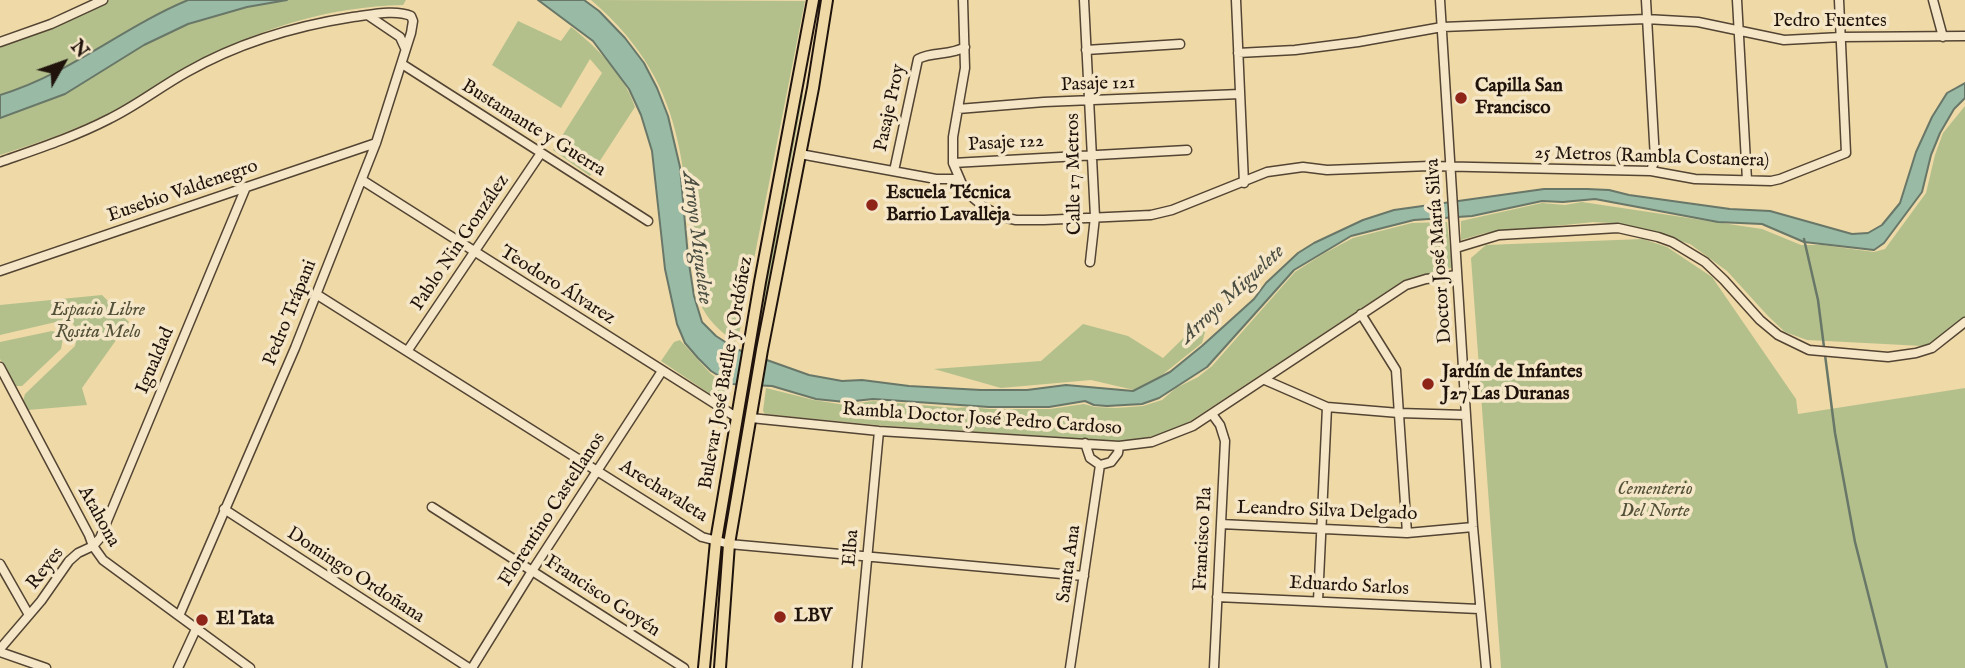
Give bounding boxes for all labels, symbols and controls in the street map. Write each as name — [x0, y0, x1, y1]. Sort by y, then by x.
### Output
street label: Pedro Fuentes — [1773, 11, 1887, 33]
north arrow — [28, 28, 98, 98]
text: N — [65, 35, 94, 64]
street label: Pasaje Proy — [871, 62, 911, 154]
street label: Pasaje 121 — [1060, 72, 1136, 98]
street label: Bustamante y Guerra — [457, 75, 609, 183]
place label: Capilla San Francisco — [1475, 76, 1563, 120]
marker: Capilla San Francisco — [1453, 90, 1469, 106]
street label: Calle 17 Metros — [1063, 113, 1087, 235]
street label: Pasaje 122 — [967, 131, 1045, 157]
street label: 25 Metros (Rambla Costanera) — [1534, 143, 1770, 173]
street label: Eusebio Valdenegro — [105, 156, 261, 228]
street label: Doctor José María Silva — [1422, 158, 1458, 344]
water label: Arroyo Miguelete — [675, 170, 717, 306]
street label: Pablo Nin González — [407, 171, 515, 315]
place label: Escuela Técnica Barrio Lavalleja — [886, 183, 1011, 227]
marker: Escuela Técnica Barrio Lavalleja — [864, 197, 880, 213]
water label: Arroyo Miguelete — [1176, 240, 1290, 350]
street label: Teodoro Álvarez — [495, 241, 619, 331]
street label: Bulevar José Batlle y Ordóñez — [695, 255, 759, 491]
street label: Pedro Trápani — [259, 257, 323, 369]
park label: Espacio Libre Rosita Melo — [51, 300, 145, 344]
street label: Igualdad — [132, 324, 180, 398]
place label: Jardín de Infantes J27 Las Duranas — [1442, 362, 1582, 406]
marker: Jardín de Infantes J27 Las Duranas — [1420, 376, 1436, 392]
street label: Rambla Doctor José Pedro Cardoso — [841, 399, 1123, 441]
street label: Florentino Castellanos — [495, 429, 611, 591]
street label: Arechavaleta — [615, 456, 711, 528]
park label: Cementerio Del Norte — [1617, 479, 1693, 523]
street label: Atahona — [72, 483, 124, 551]
street label: Francisco Pla — [1190, 486, 1218, 592]
street label: Leandro Silva Delgado — [1236, 497, 1418, 527]
street label: Domingo Ordoñana — [282, 523, 428, 629]
street label: Santa Ana — [1053, 524, 1087, 604]
street label: Elba — [839, 529, 865, 567]
street label: Reyes — [22, 543, 70, 595]
street label: Francisco Goyén — [540, 551, 664, 643]
street label: Eduardo Sarlos — [1289, 572, 1409, 602]
place label: LBV — [794, 606, 832, 628]
place label: El Tata — [216, 609, 274, 631]
marker: LBV — [772, 609, 788, 625]
marker: El Tata — [194, 612, 210, 628]

